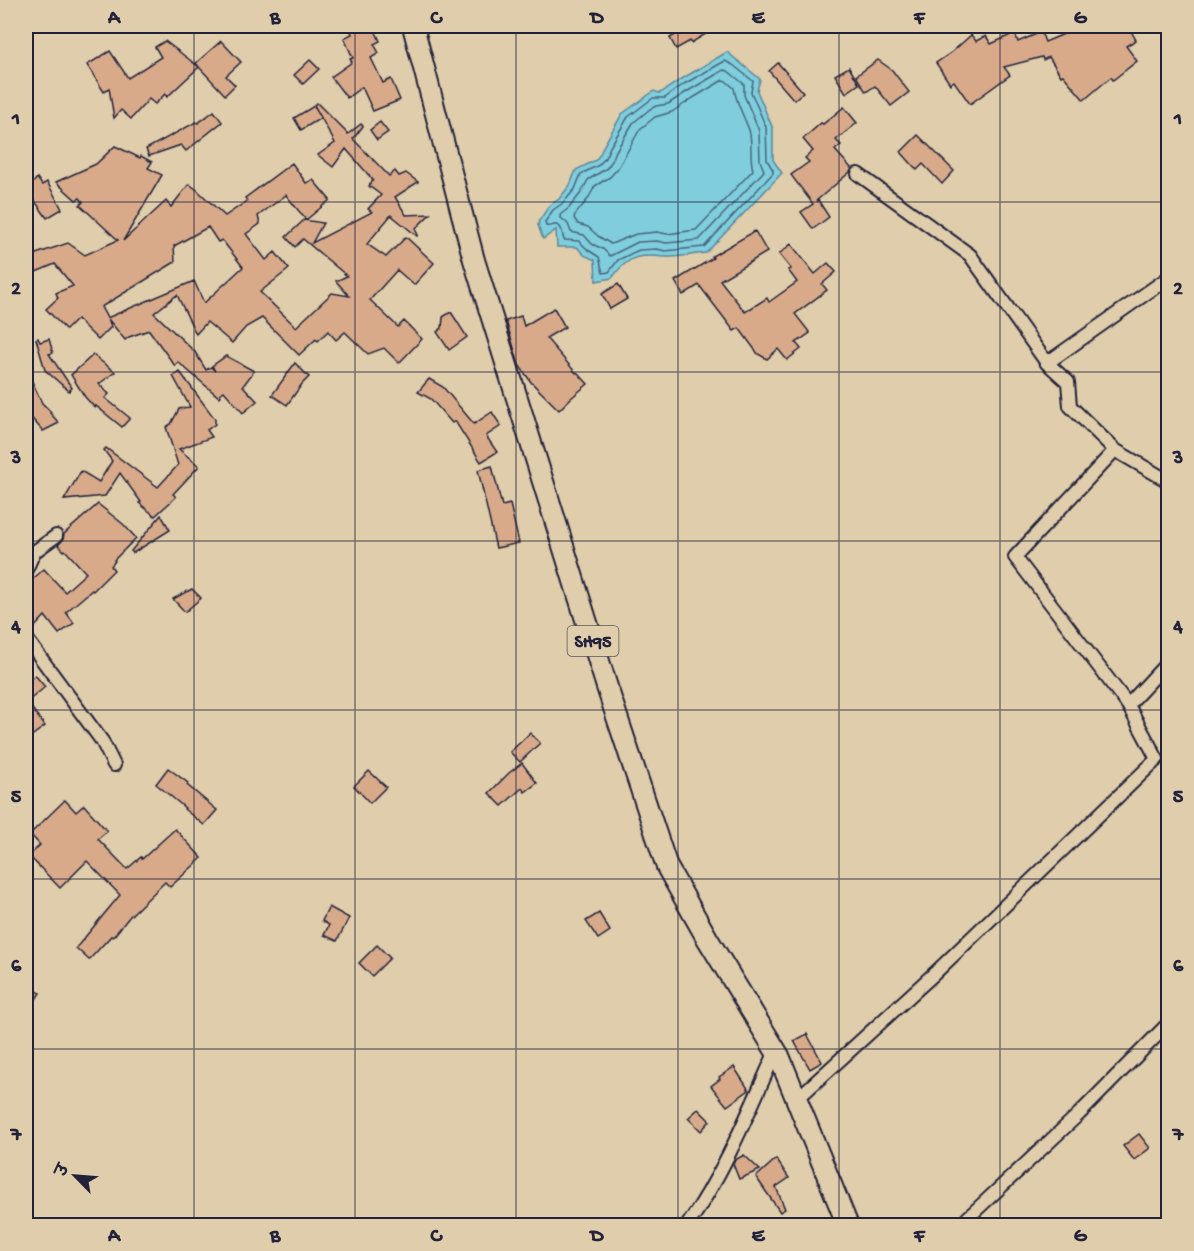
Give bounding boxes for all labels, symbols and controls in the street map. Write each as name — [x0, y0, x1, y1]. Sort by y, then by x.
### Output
text: A — [107, 8, 122, 31]
text: B — [269, 8, 281, 31]
text: C — [430, 8, 444, 31]
text: D — [588, 8, 604, 31]
text: E — [752, 8, 766, 31]
text: F — [913, 8, 926, 31]
text: G — [1074, 8, 1088, 31]
text: 1 — [11, 109, 20, 132]
text: 1 — [1173, 109, 1182, 132]
text: 2 — [11, 279, 21, 302]
text: 2 — [1173, 279, 1183, 302]
text: 3 — [10, 448, 21, 471]
text: 3 — [1172, 448, 1183, 471]
text: 4 — [10, 617, 21, 640]
text: 4 — [1172, 617, 1183, 640]
road number: SH95 — [568, 626, 618, 656]
text: 5 — [11, 787, 22, 810]
text: 5 — [1173, 787, 1184, 810]
text: 6 — [11, 956, 22, 979]
text: 6 — [1173, 956, 1184, 979]
text: 7 — [10, 1125, 23, 1148]
text: 7 — [1172, 1125, 1185, 1148]
north arrow — [45, 1146, 105, 1206]
text: उ — [53, 1161, 76, 1182]
text: A — [107, 1226, 122, 1249]
text: B — [269, 1226, 281, 1249]
text: C — [430, 1226, 444, 1249]
text: D — [588, 1226, 604, 1249]
text: E — [752, 1226, 766, 1249]
text: F — [913, 1226, 926, 1249]
text: G — [1074, 1226, 1088, 1249]

